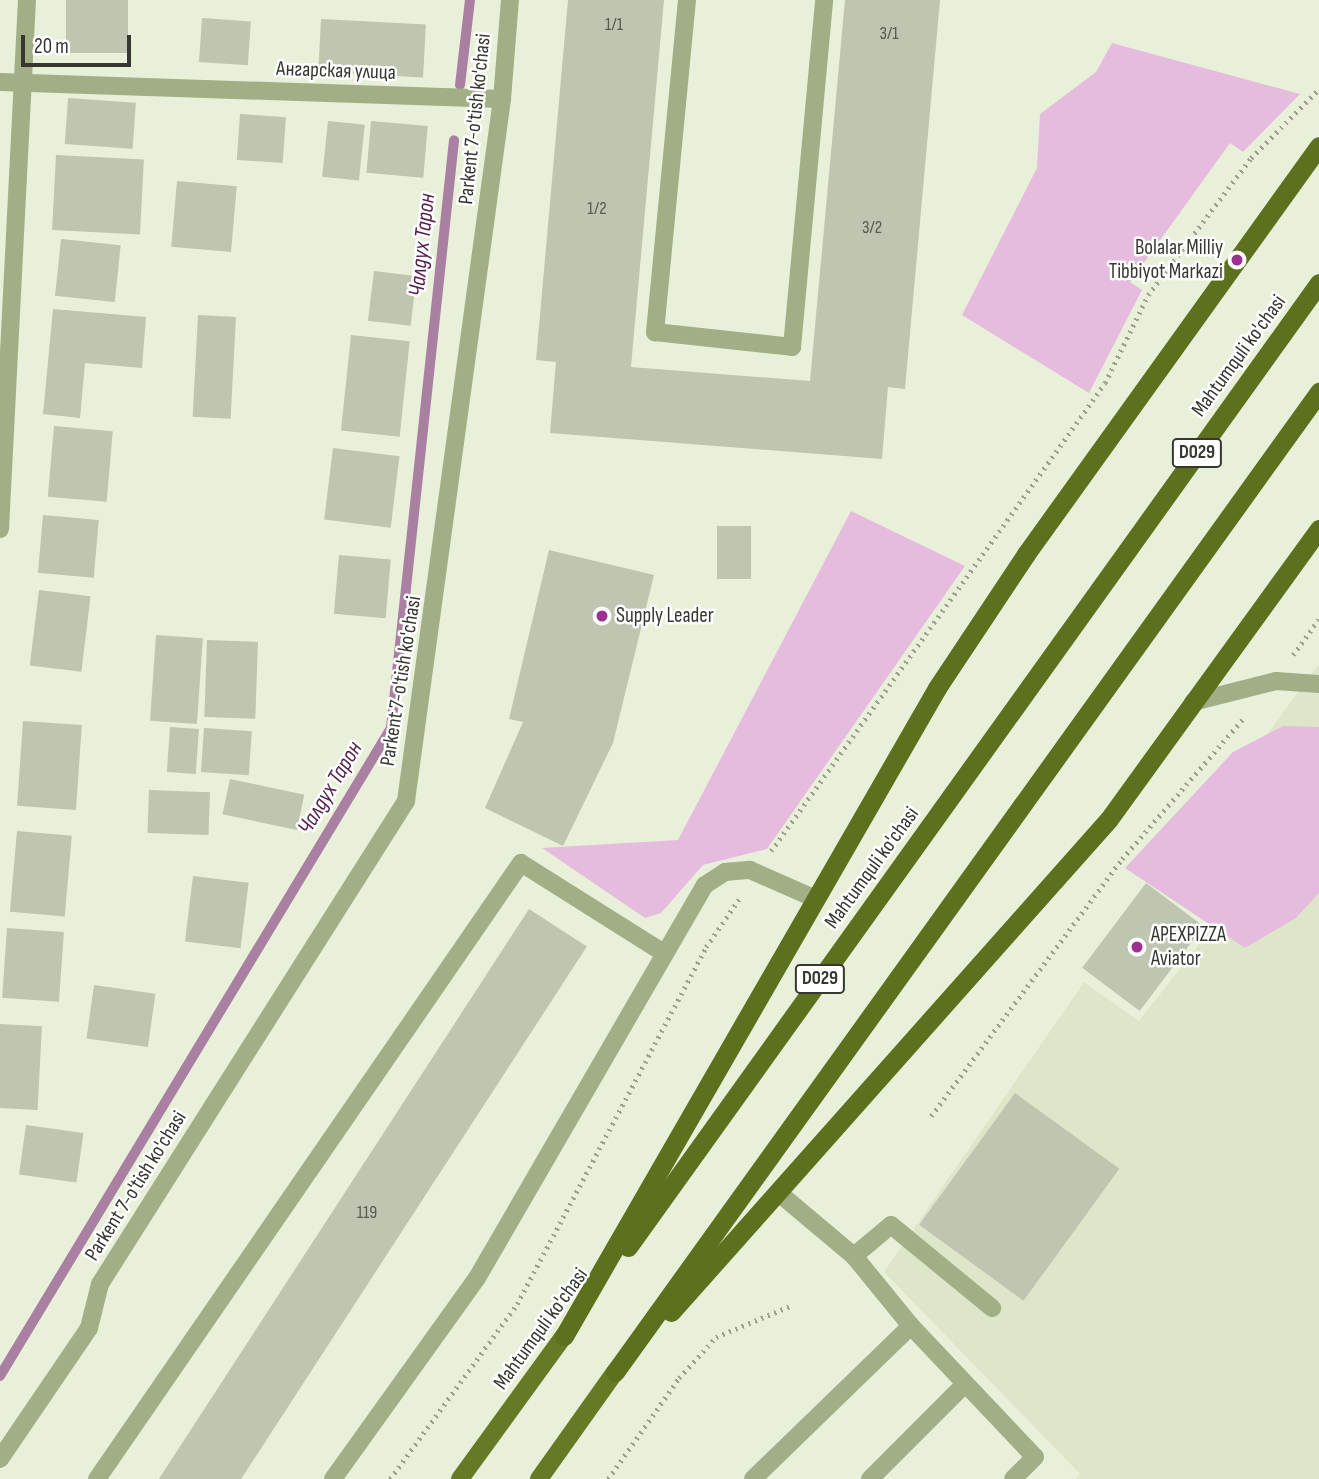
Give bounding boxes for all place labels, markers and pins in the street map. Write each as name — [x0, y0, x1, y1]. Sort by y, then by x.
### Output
place label: Bolalar Milliy Tibbiyot Markazi — [1109, 235, 1223, 285]
marker: Bolalar Milliy Tibbiyot Markazi — [1229, 252, 1245, 268]
place label: Supply Leader — [616, 603, 714, 629]
marker: Supply Leader — [594, 608, 610, 624]
place label: APEXPIZZA Aviator — [1151, 922, 1226, 972]
marker: APEXPIZZA Aviator — [1129, 939, 1145, 955]

